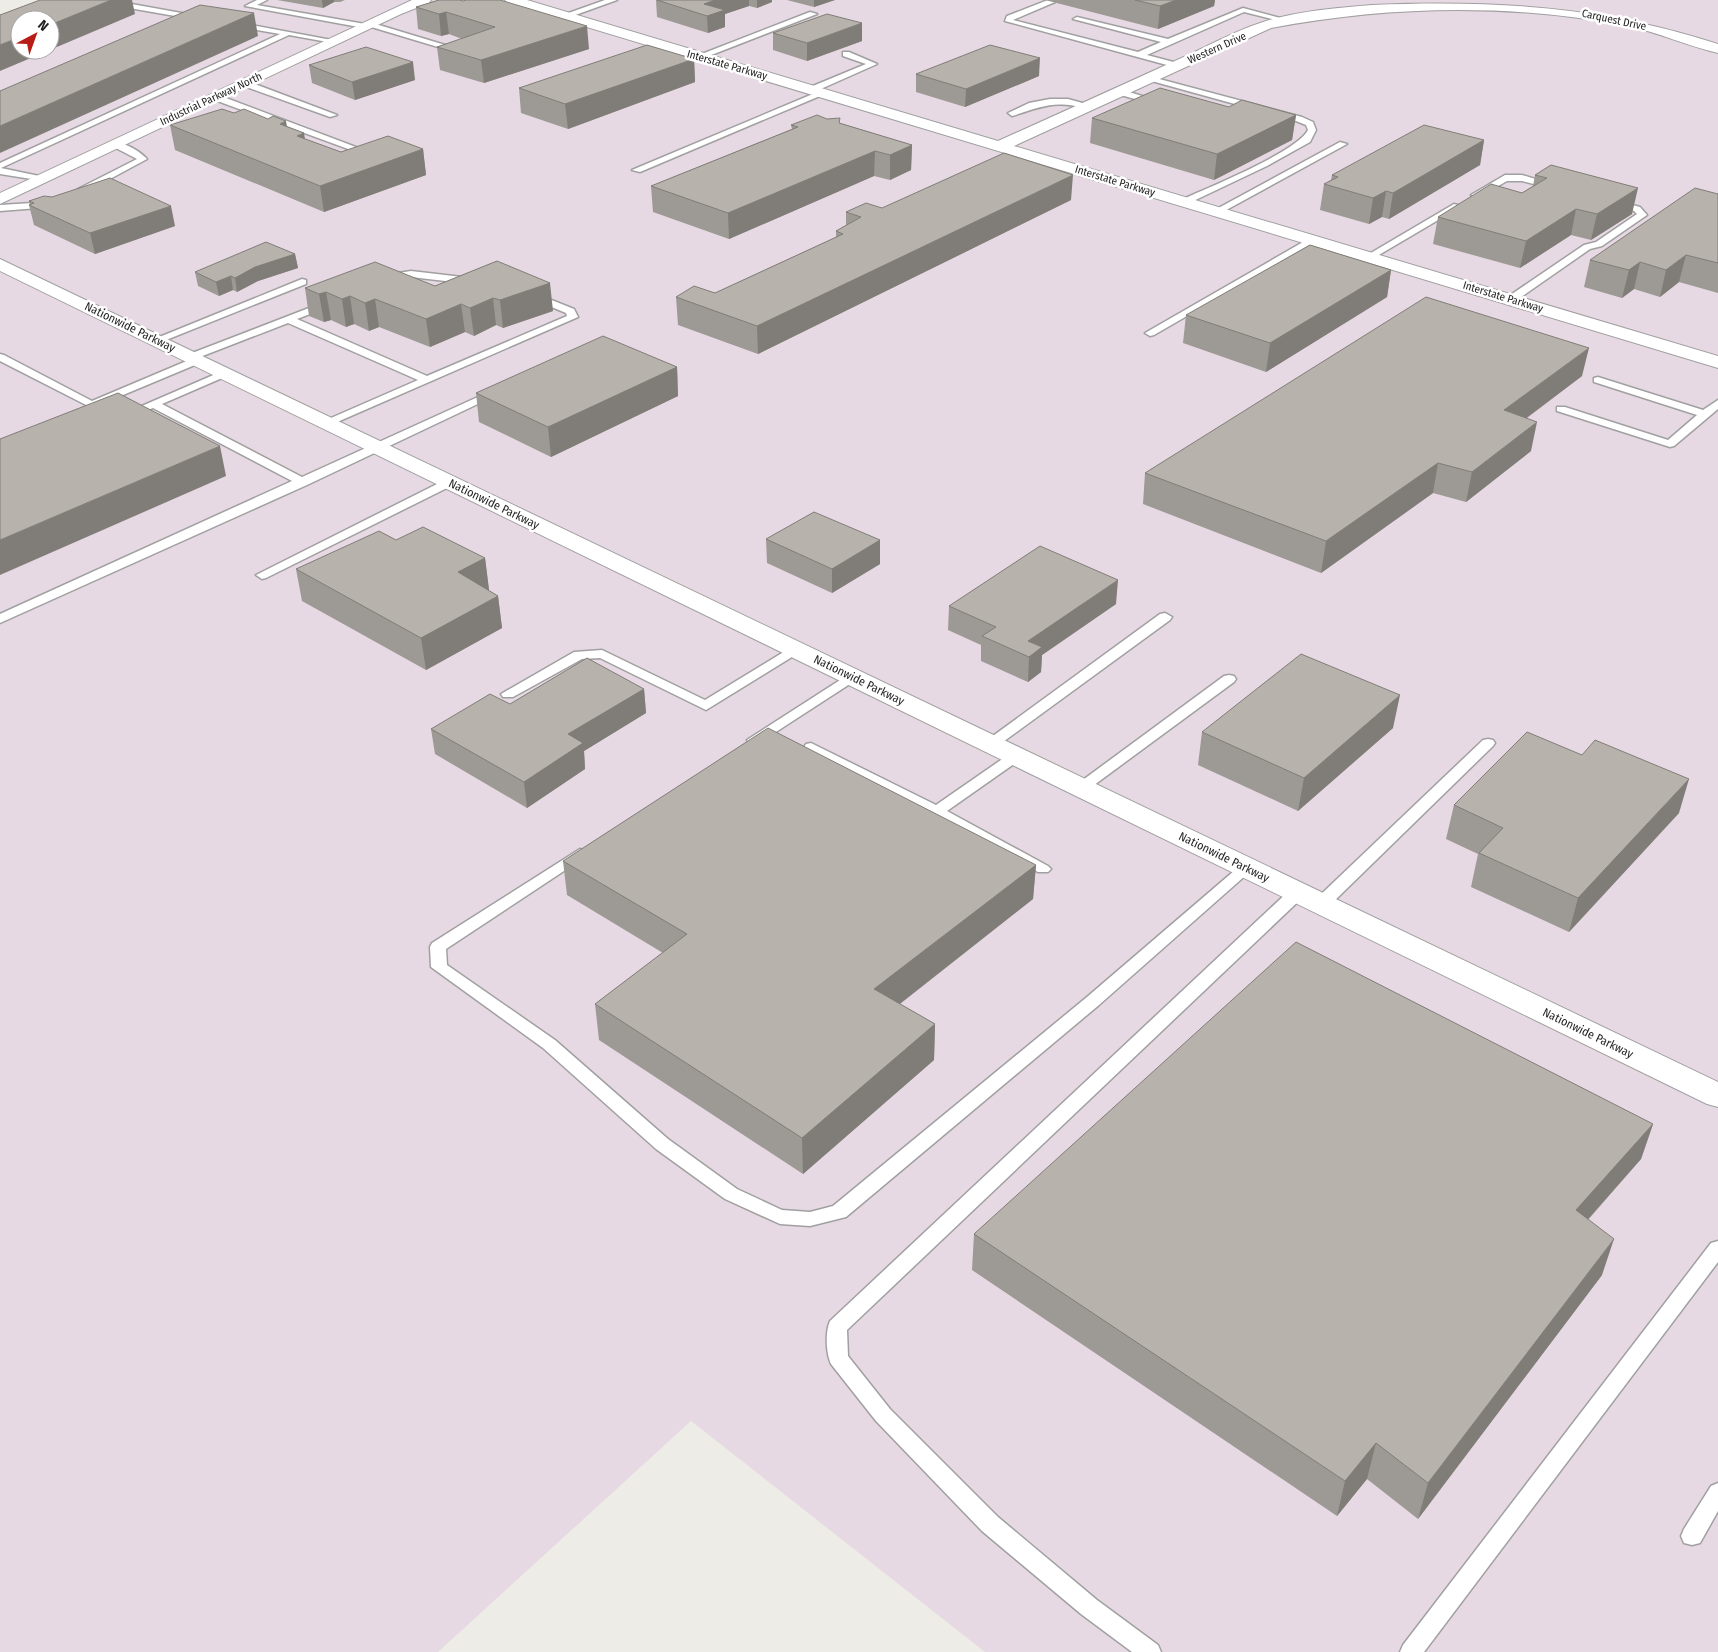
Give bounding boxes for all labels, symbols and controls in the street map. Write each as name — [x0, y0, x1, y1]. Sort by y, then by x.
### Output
street label: Carquest Drive — [1581, 7, 1647, 33]
north arrow — [10, 10, 60, 60]
text: N — [34, 16, 52, 35]
street label: Western Drive — [1186, 29, 1248, 67]
street label: Interstate Parkway — [685, 47, 769, 83]
street label: Industrial Parkway North — [158, 70, 264, 128]
street label: Interstate Parkway — [1073, 163, 1157, 199]
street label: Interstate Parkway — [1461, 279, 1545, 315]
street label: Nationwide Parkway — [82, 299, 178, 355]
street label: Nationwide Parkway — [446, 476, 542, 532]
street label: Nationwide Parkway — [811, 652, 907, 708]
street label: Nationwide Parkway — [1176, 829, 1272, 885]
street label: Nationwide Parkway — [1540, 1005, 1636, 1061]

